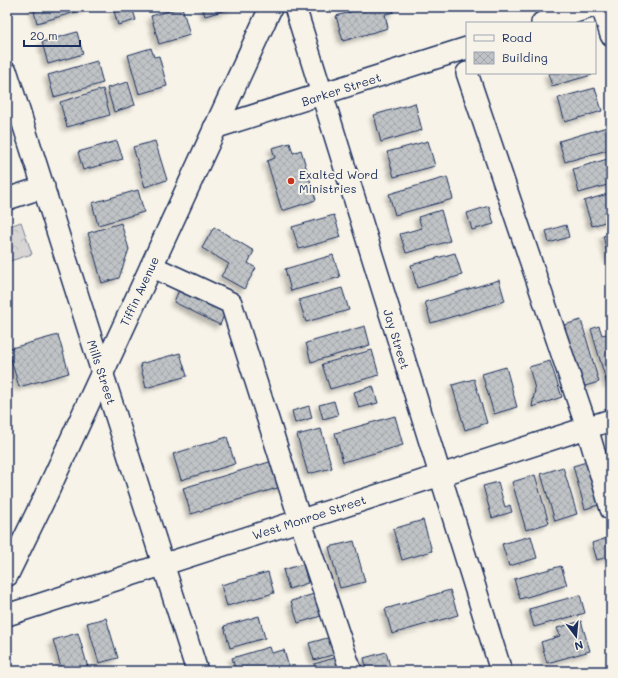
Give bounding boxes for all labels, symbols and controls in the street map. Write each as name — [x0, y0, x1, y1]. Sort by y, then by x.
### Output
scale bar — [24, 22, 80, 48]
legend — [466, 22, 596, 74]
text: 20 m — [30, 27, 58, 43]
text: Road — [502, 29, 532, 45]
text: Building — [502, 49, 548, 65]
street label: Barker Street — [299, 69, 383, 109]
place label: Exalted Word Ministries — [299, 166, 378, 196]
marker: Exalted Word Ministries — [286, 176, 296, 186]
street label: Tiffin Avenue — [116, 253, 162, 329]
street label: Jay Street — [380, 307, 414, 371]
street label: Mills Street — [84, 338, 120, 406]
street label: West Monroe Street — [250, 491, 368, 543]
north arrow — [556, 616, 596, 656]
text: N — [573, 638, 585, 654]

